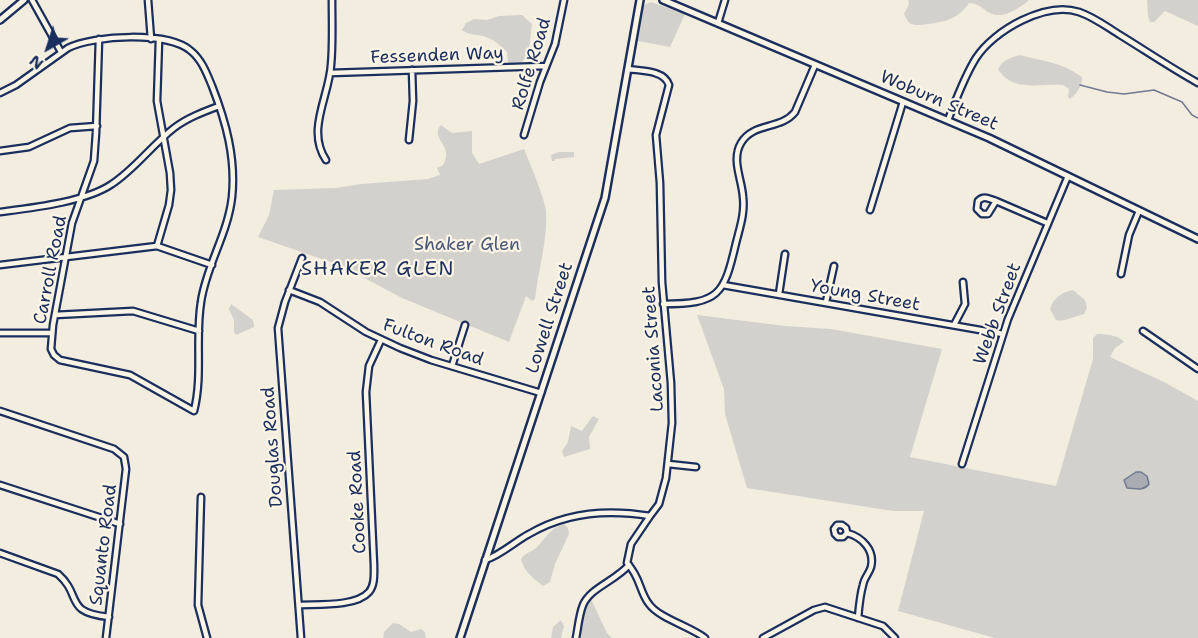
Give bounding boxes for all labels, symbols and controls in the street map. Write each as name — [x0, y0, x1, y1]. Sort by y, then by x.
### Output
street label: Rolfe Road — [508, 15, 556, 113]
north arrow — [18, 18, 78, 78]
street label: Fessenden Way — [370, 43, 504, 69]
text: N — [25, 50, 48, 75]
street label: Woburn Street — [877, 66, 1001, 136]
street label: Carroll Road — [30, 214, 72, 326]
park label: Shaker Glen — [414, 234, 520, 256]
district label: SHAKER GLEN — [301, 258, 455, 282]
street label: Lowell Street — [522, 260, 578, 376]
street label: Webb Street — [970, 260, 1026, 368]
street label: Young Street — [808, 276, 922, 316]
street label: Laconia Street — [639, 285, 669, 413]
street label: Fulton Road — [380, 315, 486, 371]
street label: Douglas Road — [258, 386, 288, 508]
street label: Cooke Road — [345, 450, 371, 554]
street label: Squanto Road — [86, 483, 122, 607]

